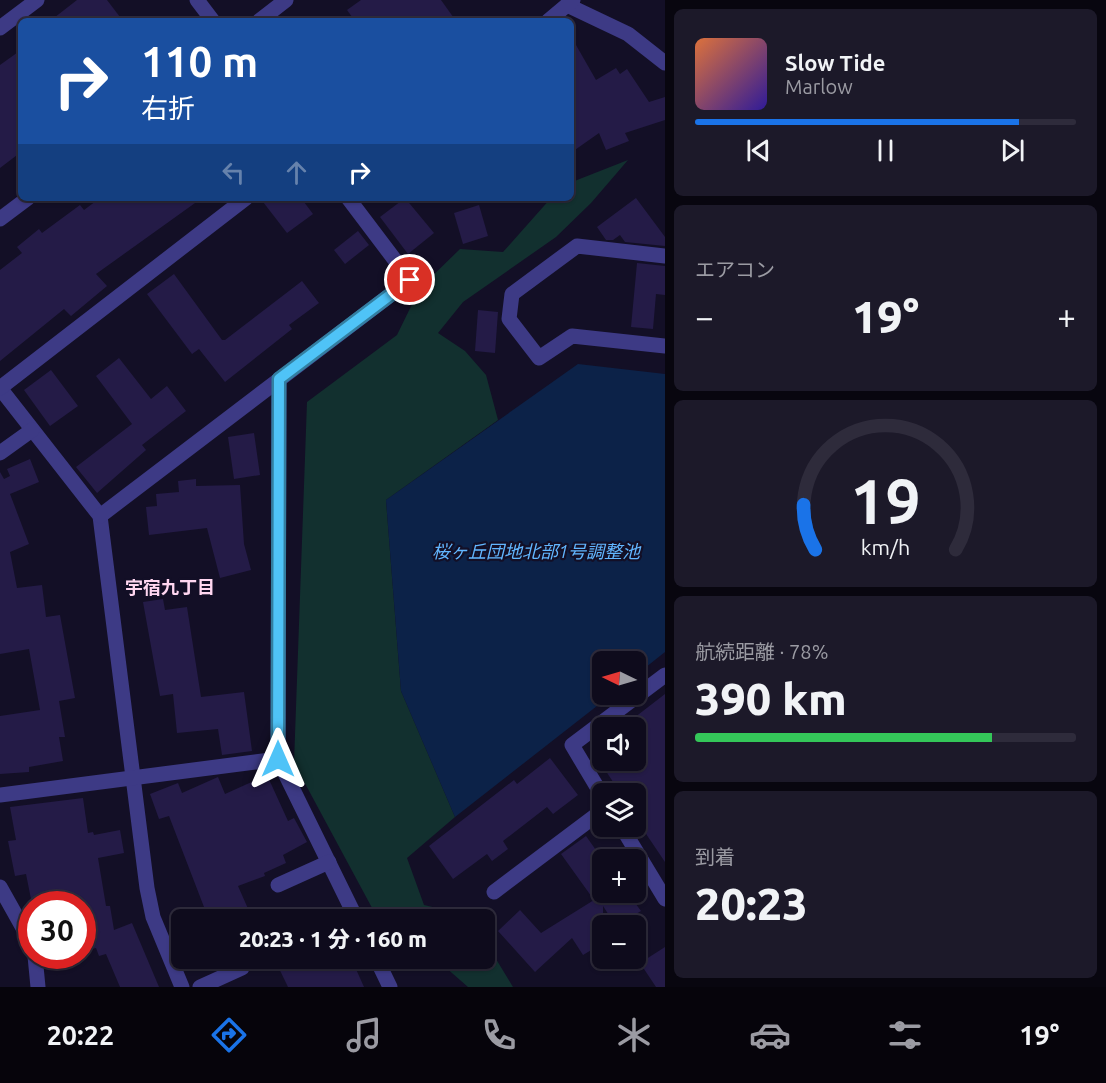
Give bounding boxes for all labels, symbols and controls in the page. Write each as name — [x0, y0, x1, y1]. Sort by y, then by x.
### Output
text: 110 m — [141, 38, 258, 85]
icon: right — [42, 42, 120, 120]
text: Slow Tide — [785, 50, 885, 75]
text: Marlow — [785, 75, 853, 98]
text: 右折 — [141, 93, 195, 123]
icon: previous — [742, 134, 775, 167]
icon: pause — [869, 134, 902, 167]
icon: next — [996, 134, 1029, 167]
icon: left — [217, 156, 250, 189]
icon: ahead — [280, 156, 313, 189]
icon: right — [343, 156, 376, 189]
pin — [384, 254, 435, 305]
text: エアコン — [695, 258, 775, 281]
icon: arrive — [393, 263, 426, 296]
text: 19° — [852, 291, 919, 342]
text: − — [695, 298, 714, 335]
text: + — [1057, 298, 1076, 335]
text: 19 — [850, 467, 921, 537]
text: km/h — [861, 536, 910, 560]
water label: 桜ヶ丘団地北部1号調整池 — [432, 541, 642, 561]
district label: 宇宿九丁目 — [125, 577, 215, 597]
text: 航続距離 · 78% — [695, 640, 828, 663]
north arrow — [592, 651, 646, 705]
map controls — [592, 651, 646, 969]
text: 390 km — [695, 673, 847, 724]
button: sound — [592, 717, 646, 771]
position arrow — [246, 727, 310, 791]
button: layers — [592, 783, 646, 837]
text: 到着 — [695, 845, 735, 868]
button: + — [592, 849, 646, 903]
text: 20:23 — [695, 878, 808, 929]
speed limit sign: 30 — [18, 891, 96, 969]
button: − — [592, 915, 646, 969]
text: 20:23 · 1 分 · 160 m — [239, 926, 427, 951]
icon: directions — [208, 1014, 250, 1056]
icon: music — [343, 1014, 385, 1056]
icon: phone — [478, 1014, 520, 1056]
icon: climate — [613, 1014, 655, 1056]
icon: car — [749, 1014, 791, 1056]
icon: filters — [884, 1014, 926, 1056]
text: 20:22 — [47, 1020, 114, 1050]
text: 19° — [1019, 1020, 1059, 1050]

